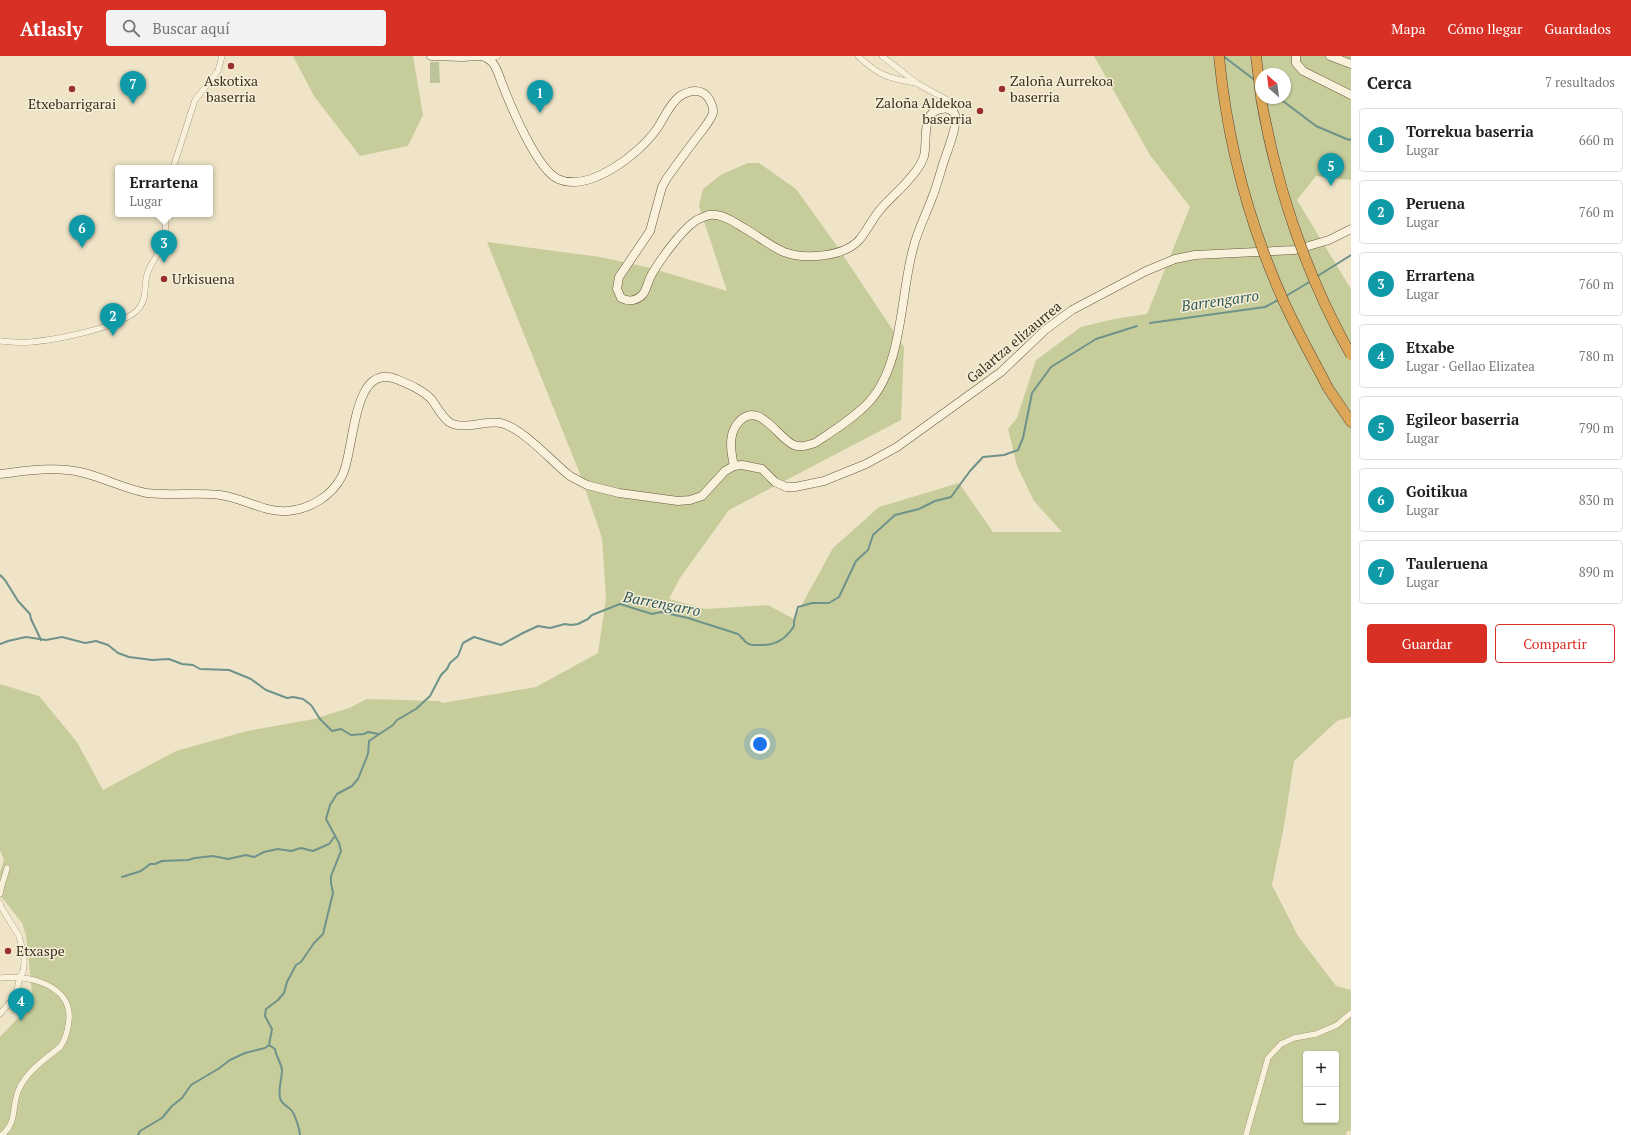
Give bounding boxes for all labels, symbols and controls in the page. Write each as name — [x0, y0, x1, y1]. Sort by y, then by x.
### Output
search box — [106, 10, 386, 46]
text: Atlasly — [20, 16, 82, 41]
icon: search — [120, 17, 142, 39]
text: Buscar aquí — [152, 18, 230, 38]
text: Mapa — [1391, 19, 1426, 38]
text: Cómo llegar — [1448, 19, 1522, 38]
text: Guardados — [1544, 19, 1611, 38]
marker: Askotixa baserria — [226, 61, 236, 71]
north arrow — [1255, 68, 1291, 104]
pin: 7 — [120, 71, 146, 104]
place label: Askotixa baserria — [204, 71, 258, 106]
place label: Zaloña Aurrekoa baserria — [1010, 71, 1113, 106]
text: Cerca — [1367, 71, 1412, 94]
text: 7 resultados — [1545, 73, 1615, 91]
pin: 1 — [527, 80, 553, 113]
marker: Etxebarrigarai — [67, 84, 77, 94]
marker: Zaloña Aurrekoa baserria — [997, 84, 1007, 94]
place label: Zaloña Aldekoa baserria — [875, 93, 972, 128]
place label: Etxebarrigarai — [28, 94, 116, 113]
marker: Zaloña Aldekoa baserria — [975, 106, 985, 116]
text: Torrekua baserria — [1406, 121, 1534, 141]
text: 1 — [1377, 131, 1385, 149]
text: 660 m — [1579, 131, 1614, 149]
text: Lugar — [1406, 141, 1439, 159]
pin: 5 — [1318, 153, 1344, 186]
popup — [115, 165, 213, 217]
text: Errartena — [130, 172, 198, 192]
text: Lugar — [130, 192, 163, 210]
text: Peruena — [1406, 193, 1465, 213]
text: 2 — [1377, 203, 1385, 221]
text: 760 m — [1579, 203, 1614, 221]
text: Lugar — [1406, 213, 1439, 231]
pin: 6 — [69, 215, 95, 248]
pin: 3 — [151, 230, 177, 263]
text: Errartena — [1406, 265, 1475, 285]
place label: Urkisuena — [172, 269, 235, 288]
marker: Urkisuena — [159, 274, 169, 284]
text: 3 — [1377, 275, 1385, 293]
text: 760 m — [1579, 275, 1614, 293]
water label: Barrengarro — [1179, 285, 1260, 315]
text: Lugar — [1406, 285, 1439, 303]
street label: Galartza elizaurrea — [962, 296, 1065, 387]
pin: 2 — [100, 303, 126, 336]
text: Etxabe — [1406, 337, 1455, 357]
text: 4 — [1377, 347, 1385, 365]
text: 780 m — [1579, 347, 1614, 365]
text: Lugar · Gellao Elizatea — [1406, 357, 1535, 375]
text: Egileor baserria — [1406, 409, 1519, 429]
text: 5 — [1377, 419, 1385, 437]
text: 790 m — [1579, 419, 1614, 437]
text: Lugar — [1406, 429, 1439, 447]
text: Goitikua — [1406, 481, 1468, 501]
text: 6 — [1377, 491, 1385, 509]
text: 830 m — [1579, 491, 1614, 509]
text: Lugar — [1406, 501, 1439, 519]
text: Tauleruena — [1406, 553, 1488, 573]
text: 7 — [1377, 563, 1385, 581]
text: 890 m — [1579, 563, 1614, 581]
text: Lugar — [1406, 573, 1439, 591]
water label: Barrengarro — [621, 586, 703, 620]
button: Guardar — [1367, 624, 1487, 663]
button: Compartir — [1495, 624, 1615, 663]
your location — [750, 734, 770, 754]
place label: Etxaspe — [16, 941, 65, 960]
marker: Etxaspe — [3, 946, 13, 956]
pin: 4 — [8, 988, 34, 1021]
map controls — [1303, 1051, 1339, 1123]
button: + — [1303, 1051, 1339, 1087]
button: − — [1303, 1087, 1339, 1123]

